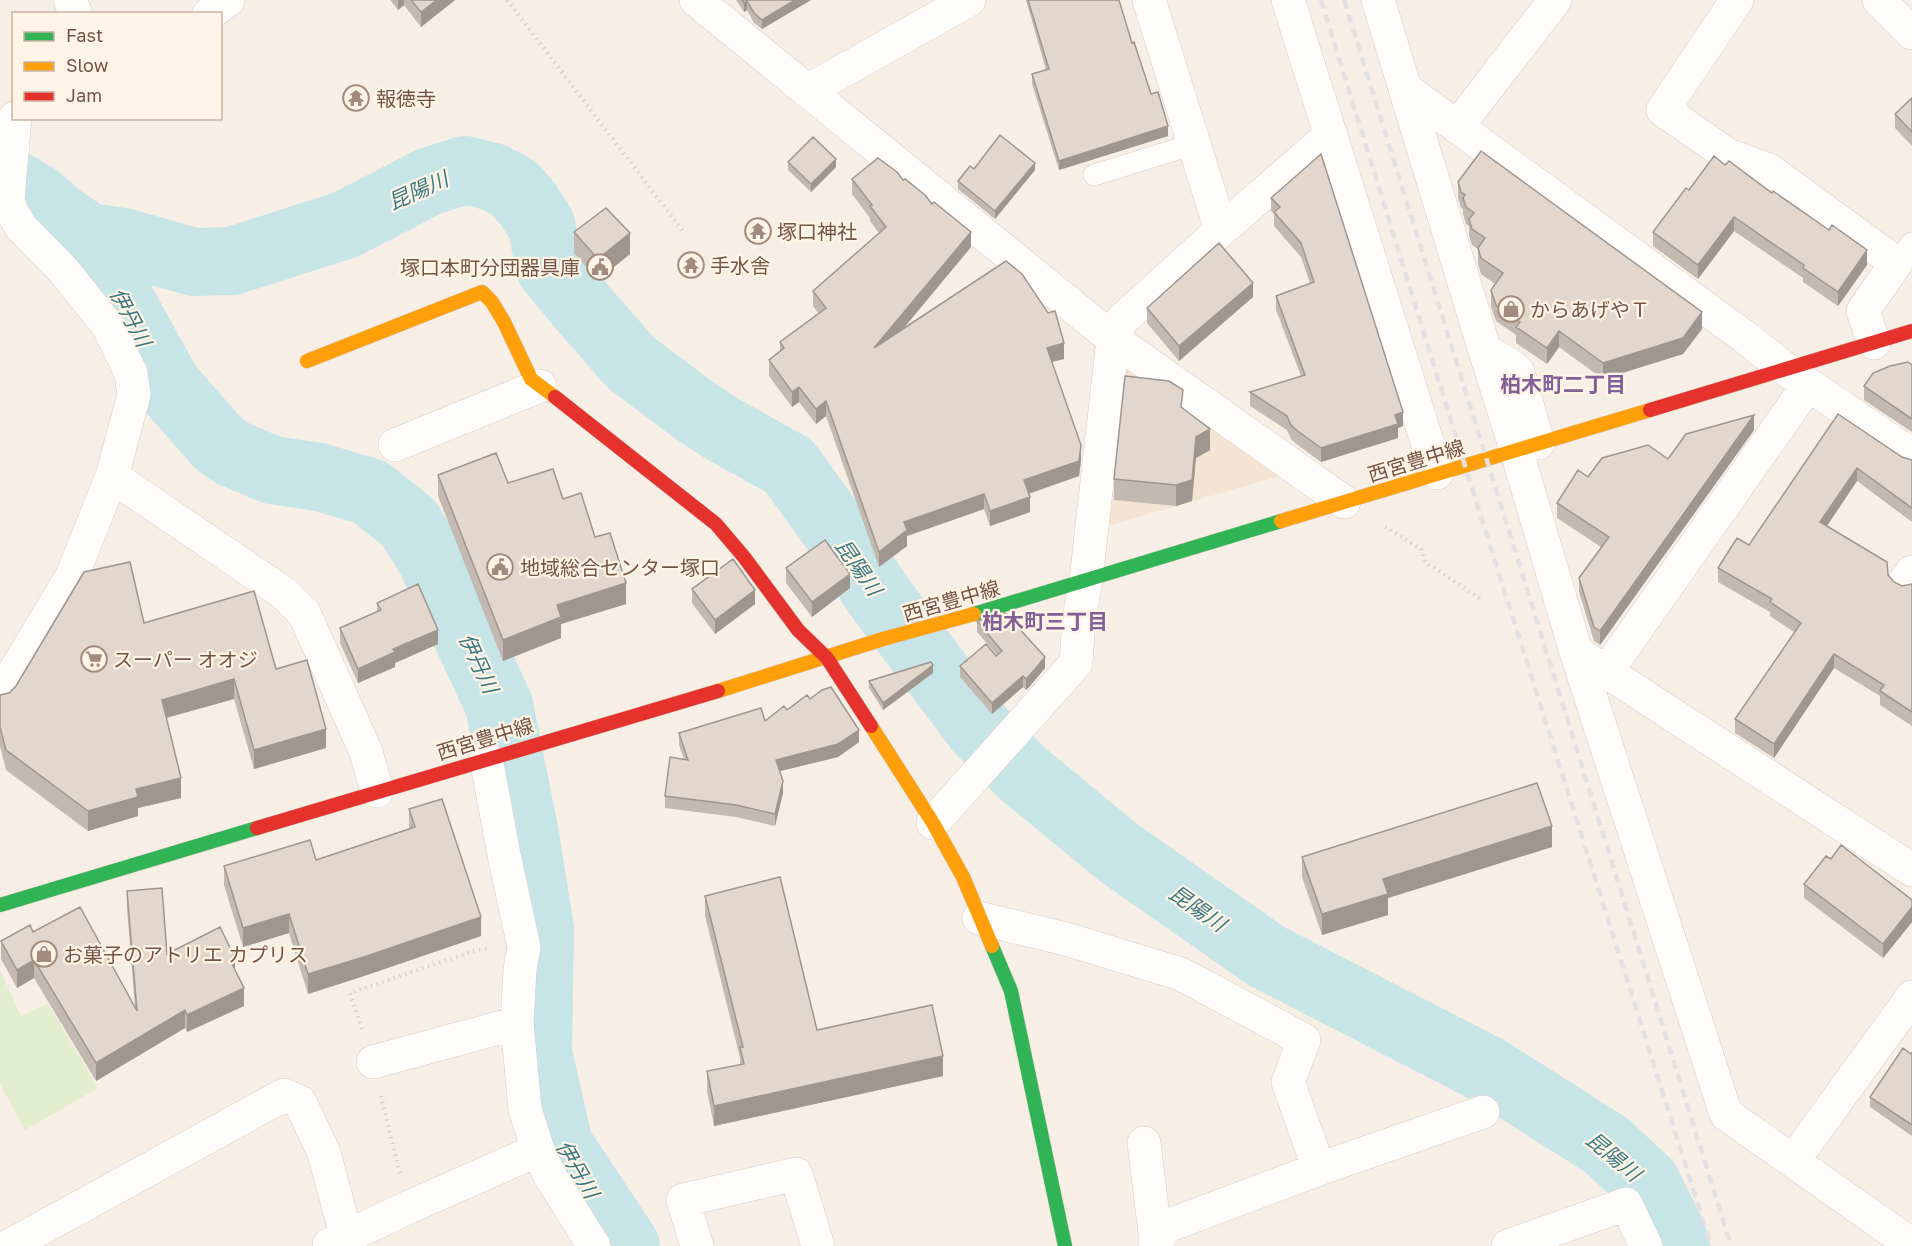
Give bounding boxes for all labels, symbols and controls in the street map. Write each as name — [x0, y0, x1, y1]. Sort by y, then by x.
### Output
legend — [12, 12, 222, 120]
text: Fast — [66, 24, 103, 46]
text: Slow — [66, 54, 109, 76]
temple icon: 報徳寺 — [341, 83, 371, 113]
text: Jam — [66, 84, 102, 106]
place label: 報徳寺 — [376, 86, 436, 110]
water label: 昆陽川 — [384, 164, 454, 215]
temple icon: 塚口神社 — [743, 216, 773, 246]
place label: 塚口神社 — [777, 219, 857, 243]
temple icon: 手水舎 — [676, 250, 706, 280]
public building icon: 塚口本町分団器具庫 — [585, 252, 615, 282]
place label: 手水舎 — [710, 253, 770, 277]
place label: 塚口本町分団器具庫 — [400, 255, 580, 279]
water label: 伊丹川 — [105, 283, 158, 353]
shop icon: からあげやＴ — [1496, 294, 1526, 324]
place label: からあげやＴ — [1530, 297, 1650, 321]
district label: 柏木町二丁目 — [1500, 371, 1626, 397]
street label: 西宮豊中線 — [1365, 434, 1467, 486]
water label: 昆陽川 — [830, 534, 889, 602]
public building icon: 地域総合センター塚口 — [485, 552, 515, 582]
place label: 地域総合センター塚口 — [520, 555, 720, 579]
street label: 西宮豊中線 — [900, 575, 1002, 625]
district label: 柏木町三丁目 — [982, 608, 1108, 634]
water label: 伊丹川 — [454, 629, 505, 699]
supermarket icon: スーパー オオジ — [79, 644, 109, 674]
place label: スーパー オオジ — [113, 647, 258, 671]
street label: 西宮豊中線 — [434, 712, 536, 764]
water label: 昆陽川 — [1165, 879, 1233, 938]
shop icon: お菓子のアトリエ カプリス — [29, 939, 59, 969]
place label: お菓子のアトリエ カプリス — [63, 942, 308, 966]
water label: 昆陽川 — [1582, 1126, 1648, 1187]
water label: 伊丹川 — [551, 1135, 606, 1205]

